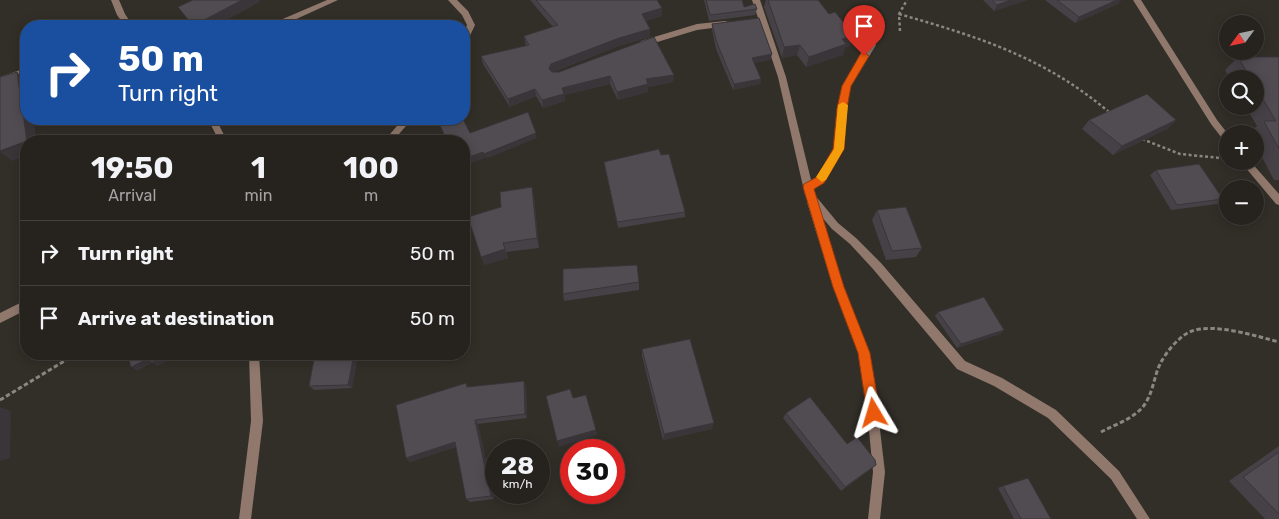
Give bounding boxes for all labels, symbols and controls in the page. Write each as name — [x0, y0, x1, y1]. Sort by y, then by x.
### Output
pin — [843, 5, 885, 56]
icon: arrive — [850, 12, 878, 40]
north arrow — [1219, 15, 1264, 60]
map controls — [1219, 15, 1264, 225]
text: 50 m — [118, 38, 204, 80]
icon: right — [35, 40, 100, 105]
button: search — [1219, 70, 1264, 115]
text: Turn right — [118, 80, 218, 107]
button: + — [1219, 125, 1264, 170]
text: 19:50 — [91, 150, 174, 186]
text: 1 — [251, 150, 266, 186]
text: 100 — [343, 150, 399, 186]
button: − — [1219, 180, 1264, 225]
text: Arrival — [108, 186, 156, 205]
text: min — [245, 186, 272, 205]
text: m — [364, 186, 378, 205]
icon: right — [35, 239, 63, 267]
text: Turn right — [78, 242, 173, 265]
text: 50 m — [410, 242, 455, 265]
icon: arrive — [35, 304, 63, 332]
text: Arrive at destination — [78, 307, 274, 330]
text: 50 m — [410, 307, 455, 330]
position arrow — [847, 386, 899, 438]
speed limit sign: 30 — [560, 439, 625, 504]
text: 28 — [501, 451, 534, 480]
text: km/h — [503, 477, 532, 491]

